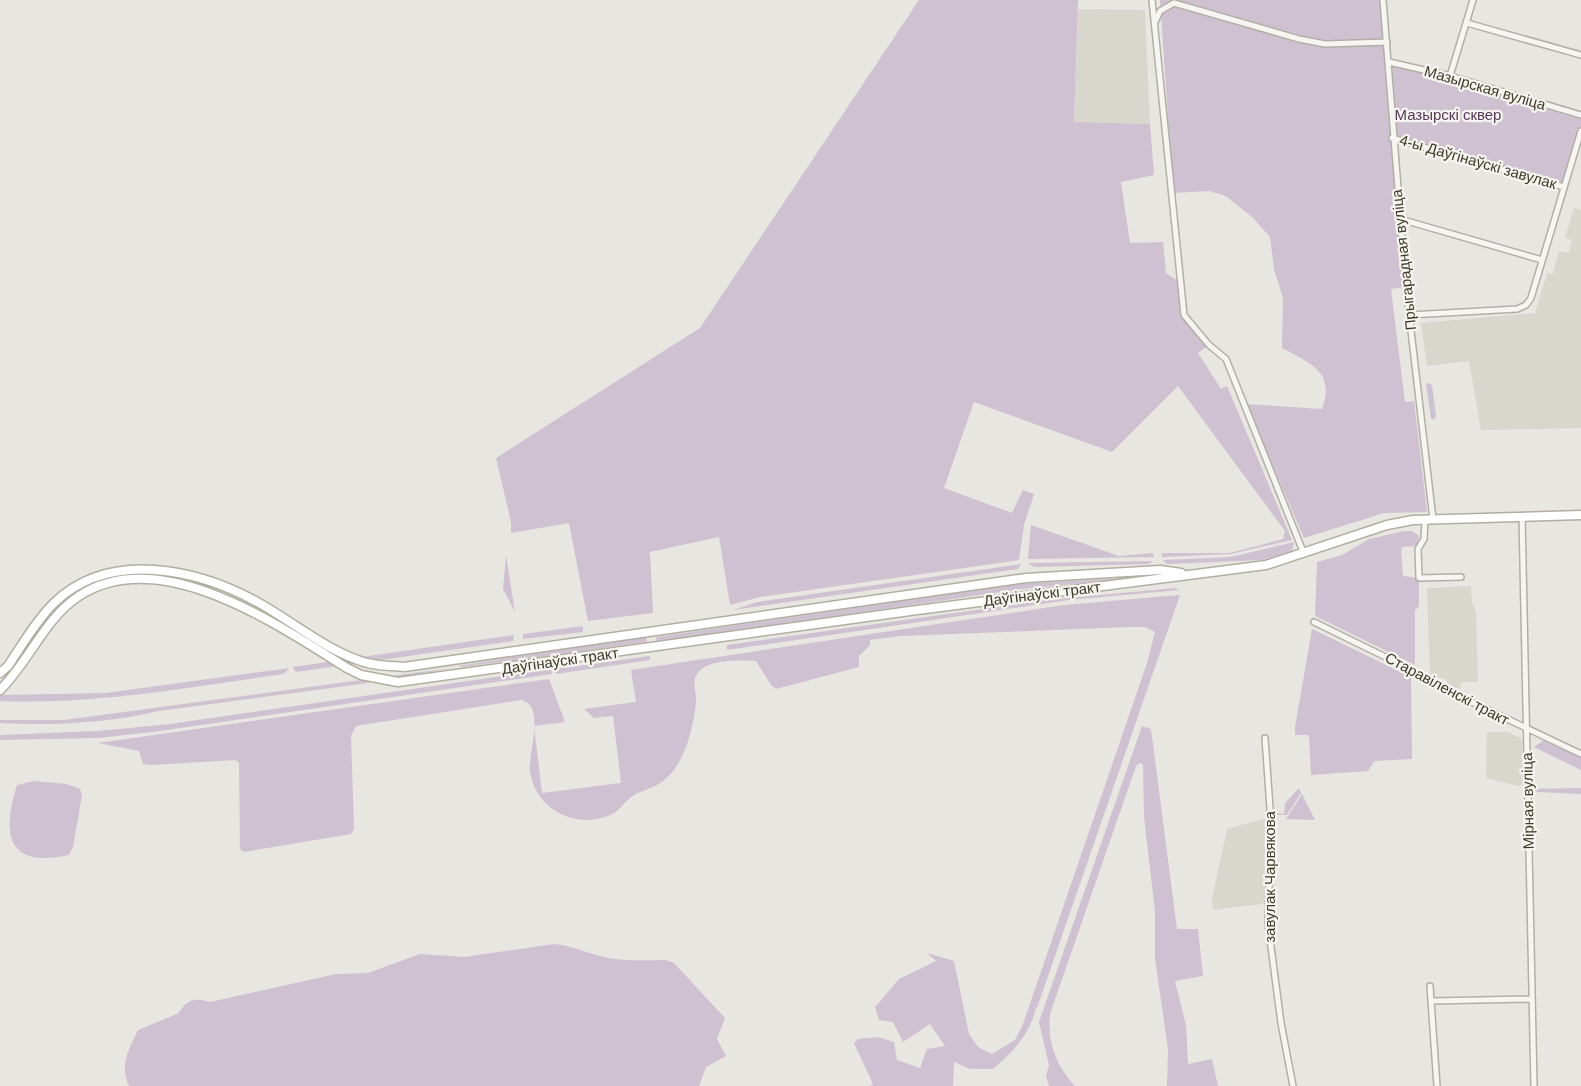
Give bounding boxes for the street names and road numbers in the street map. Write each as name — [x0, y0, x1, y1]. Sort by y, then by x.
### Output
street label: Мазырская вуліца — [1422, 62, 1549, 113]
street label: 4-ы Даўгінаўскі завулак — [1398, 131, 1559, 192]
street label: Прыгарадная вуліца — [1388, 188, 1419, 331]
street label: Даўгінаўскі тракт — [983, 578, 1101, 609]
street label: Даўгінаўскі тракт — [500, 644, 619, 677]
street label: Старавіленскі тракт — [1382, 649, 1512, 729]
street label: Мірная вуліца — [1518, 752, 1537, 850]
street label: завулак Чарвякова — [1261, 811, 1278, 943]

